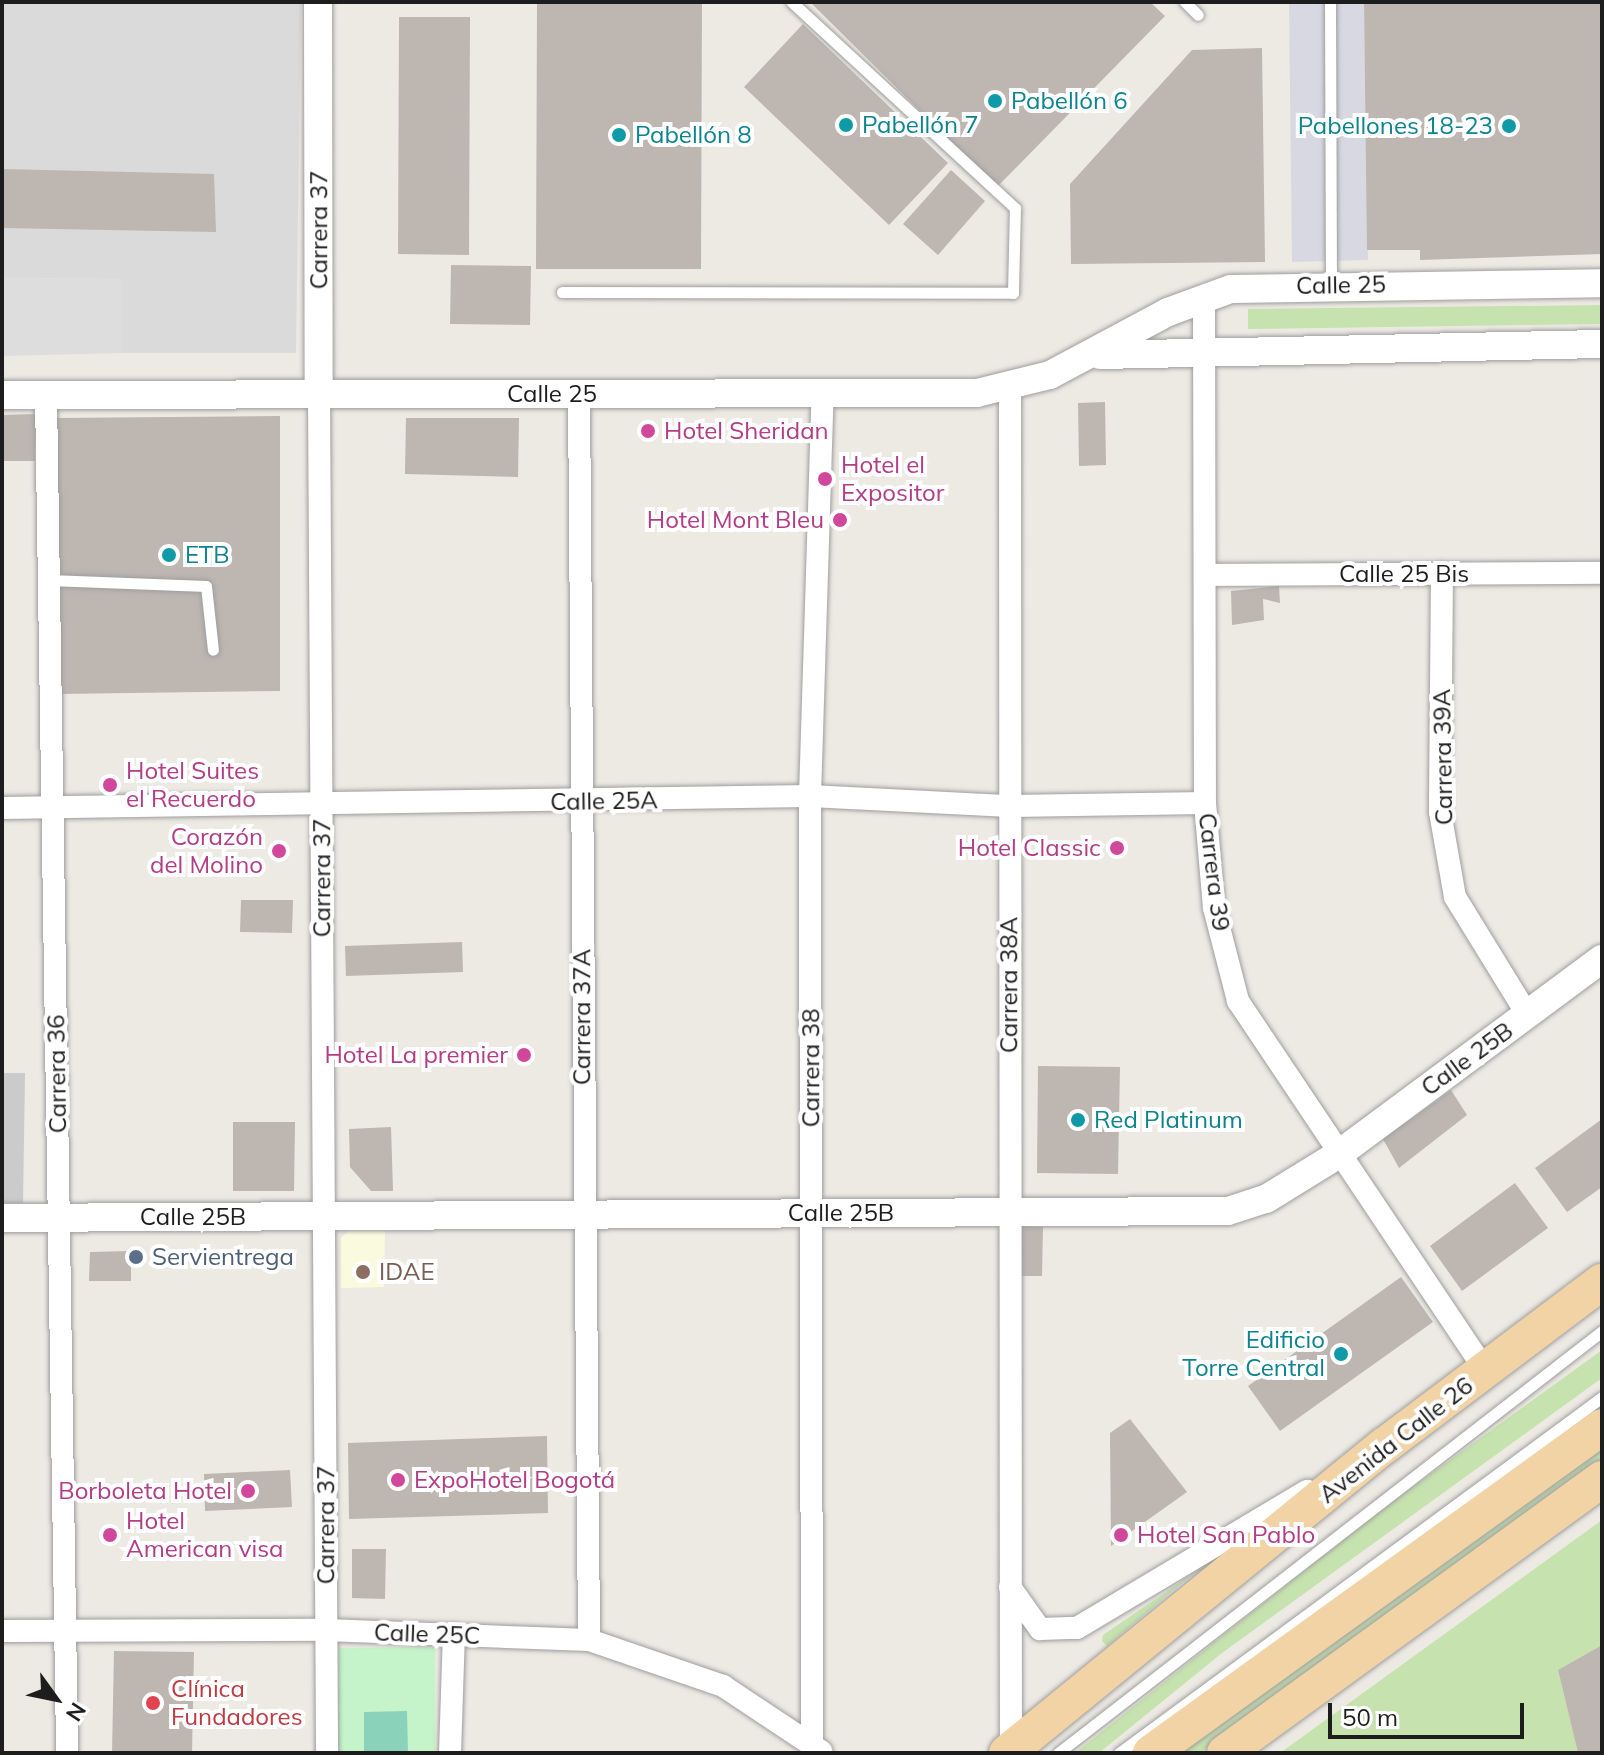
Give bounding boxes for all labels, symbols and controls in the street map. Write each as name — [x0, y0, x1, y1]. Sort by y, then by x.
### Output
place label: Pabellón 6 — [1011, 87, 1128, 115]
marker: Pabellón 6 — [986, 92, 1004, 110]
place label: Pabellón 7 — [862, 111, 979, 139]
place label: Pabellones 18-23 — [1298, 112, 1493, 140]
marker: Pabellón 7 — [837, 116, 855, 134]
marker: Pabellones 18-23 — [1500, 117, 1518, 135]
place label: Pabellón 8 — [635, 121, 752, 149]
marker: Pabellón 8 — [610, 126, 628, 144]
street label: Carrera 37 — [305, 171, 333, 289]
street label: Calle 25 — [1296, 270, 1386, 300]
street label: Calle 25 — [507, 380, 597, 408]
place label: Hotel Sheridan — [664, 417, 829, 445]
marker: Hotel Sheridan — [639, 422, 657, 440]
place label: Hotel el Expositor — [841, 451, 944, 507]
marker: Hotel el Expositor — [816, 470, 834, 488]
place label: Hotel Mont Bleu — [647, 506, 824, 534]
marker: Hotel Mont Bleu — [831, 511, 849, 529]
place label: ETB — [185, 541, 230, 569]
marker: ETB — [160, 546, 178, 564]
street label: Calle 25 Bis — [1339, 560, 1469, 588]
street label: Carrera 39A — [1427, 689, 1459, 825]
place label: Hotel Suites el Recuerdo — [126, 757, 259, 813]
marker: Hotel Suites el Recuerdo — [101, 776, 119, 794]
street label: Calle 25A — [550, 786, 658, 816]
street label: Carrera 39 — [1192, 811, 1236, 933]
street label: Carrera 37 — [308, 819, 336, 937]
place label: Corazón del Molino — [150, 823, 263, 879]
place label: Hotel Classic — [958, 834, 1101, 862]
marker: Hotel Classic — [1108, 839, 1126, 857]
marker: Corazón del Molino — [270, 842, 288, 860]
street label: Carrera 38A — [995, 917, 1023, 1053]
street label: Carrera 37A — [568, 949, 596, 1085]
street label: Carrera 38 — [797, 1009, 825, 1127]
street label: Carrera 36 — [42, 1014, 72, 1134]
street label: Calle 25B — [1416, 1016, 1518, 1102]
place label: Hotel La premier — [324, 1041, 508, 1069]
marker: Hotel La premier — [515, 1046, 533, 1064]
place label: Red Platinum — [1094, 1106, 1243, 1134]
marker: Red Platinum — [1069, 1111, 1087, 1129]
street label: Calle 25B — [788, 1199, 894, 1227]
street label: Calle 25B — [140, 1203, 246, 1231]
place label: Servientrega — [152, 1243, 294, 1271]
marker: Servientrega — [127, 1248, 145, 1266]
place label: IDAE — [379, 1258, 435, 1286]
marker: IDAE — [354, 1263, 372, 1281]
place label: Edificio Torre Central — [1182, 1326, 1325, 1382]
marker: Edificio Torre Central — [1332, 1345, 1350, 1363]
street label: Avenida Calle 26 — [1313, 1371, 1479, 1509]
street label: Carrera 37 — [312, 1466, 340, 1584]
place label: ExpoHotel Bogotá — [414, 1466, 615, 1494]
marker: ExpoHotel Bogotá — [389, 1471, 407, 1489]
place label: Borboleta Hotel — [58, 1477, 232, 1505]
marker: Borboleta Hotel — [239, 1482, 257, 1500]
place label: Hotel American visa — [126, 1507, 283, 1563]
place label: Hotel San Pablo — [1137, 1521, 1315, 1549]
marker: Hotel American visa — [101, 1526, 119, 1544]
marker: Hotel San Pablo — [1112, 1526, 1130, 1544]
street label: Calle 25C — [373, 1618, 481, 1650]
north arrow — [16, 1659, 96, 1739]
place label: Clínica Fundadores — [171, 1675, 303, 1731]
scale bar — [1332, 1687, 1528, 1737]
marker: Clínica Fundadores — [142, 1692, 164, 1714]
text: N — [60, 1697, 92, 1727]
text: 50 m — [1342, 1702, 1398, 1732]

